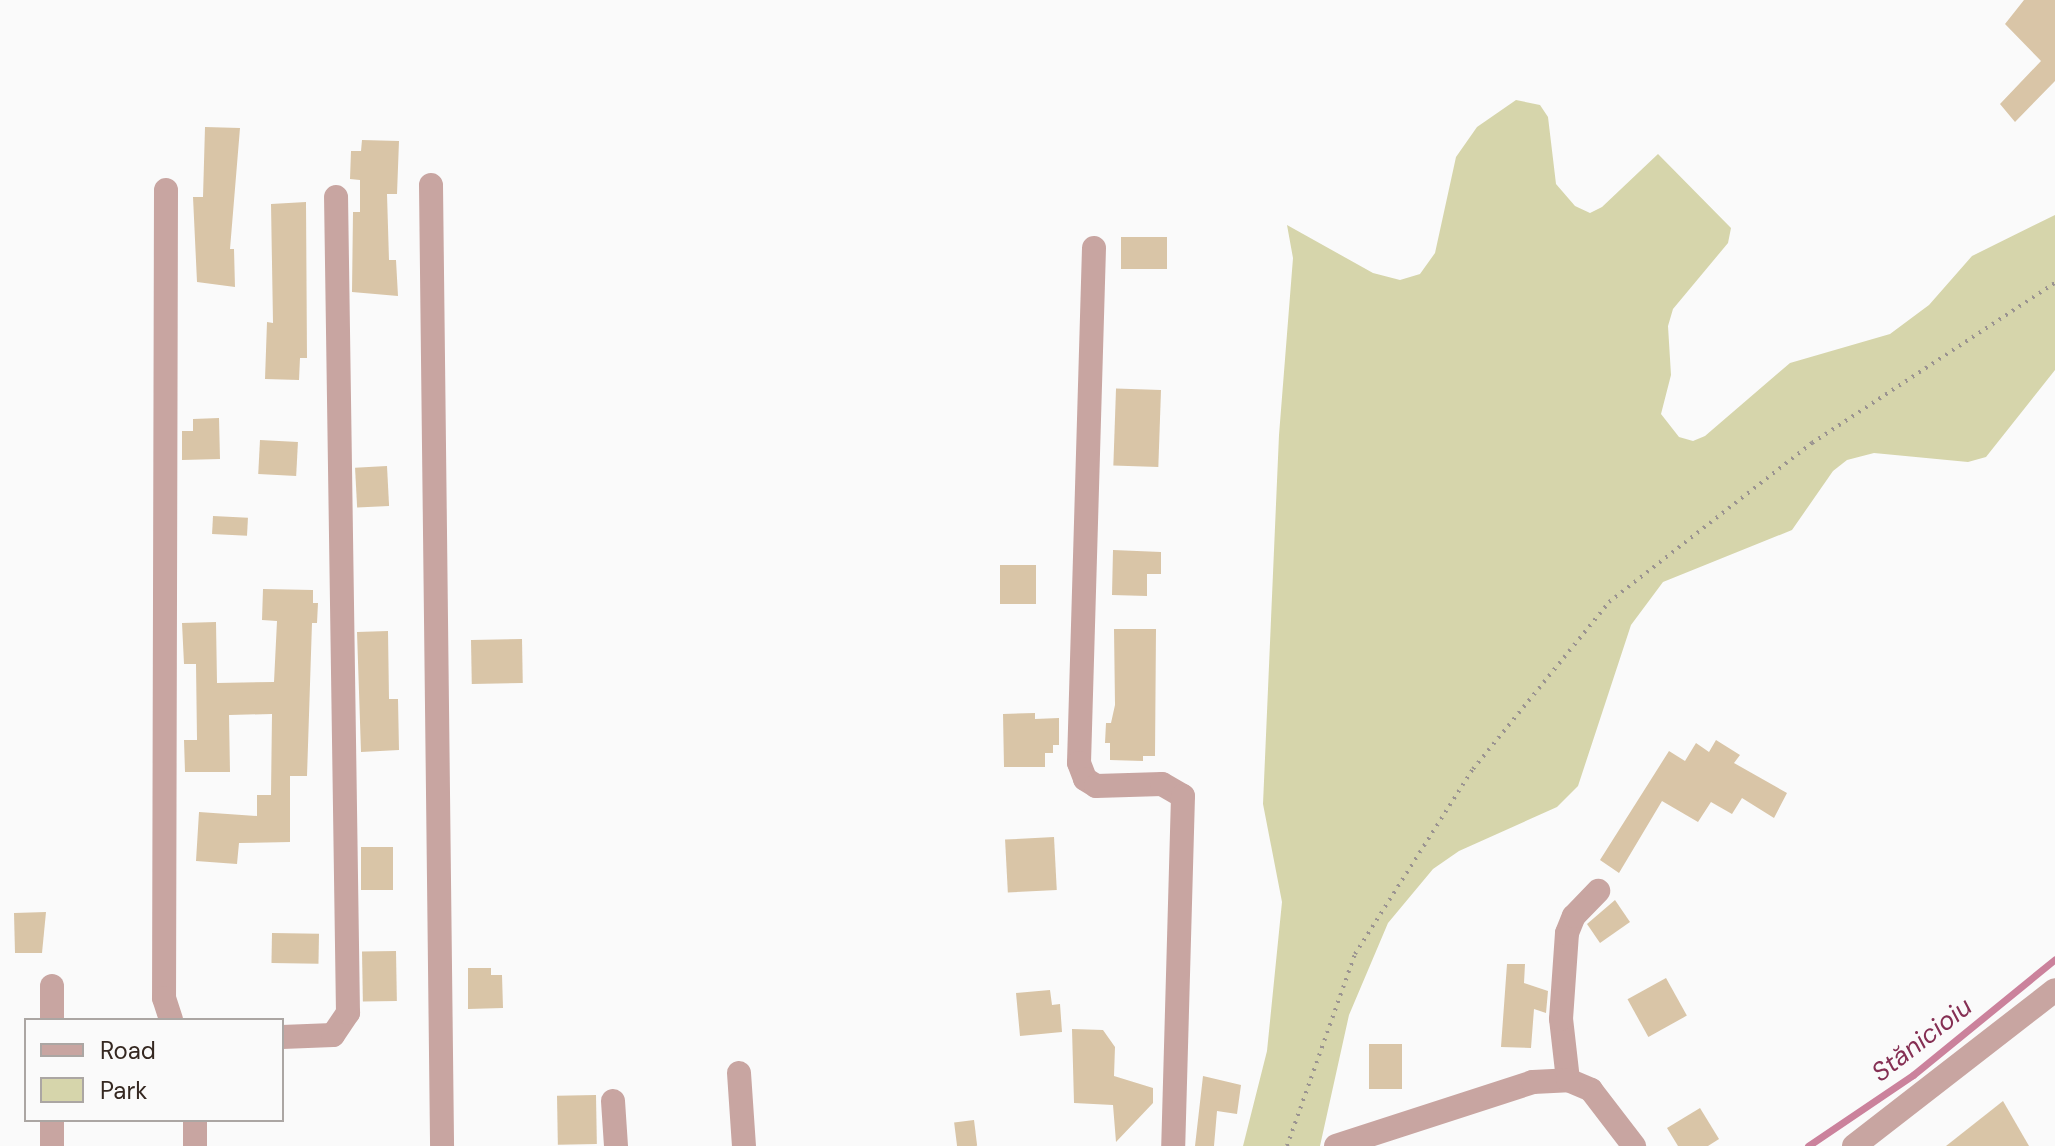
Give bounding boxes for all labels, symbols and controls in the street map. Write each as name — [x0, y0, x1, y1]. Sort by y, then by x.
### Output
water label: Stănicioiu — [1866, 991, 1978, 1089]
legend — [24, 1018, 284, 1122]
text: Road — [100, 1035, 156, 1066]
text: Park — [100, 1075, 147, 1106]

